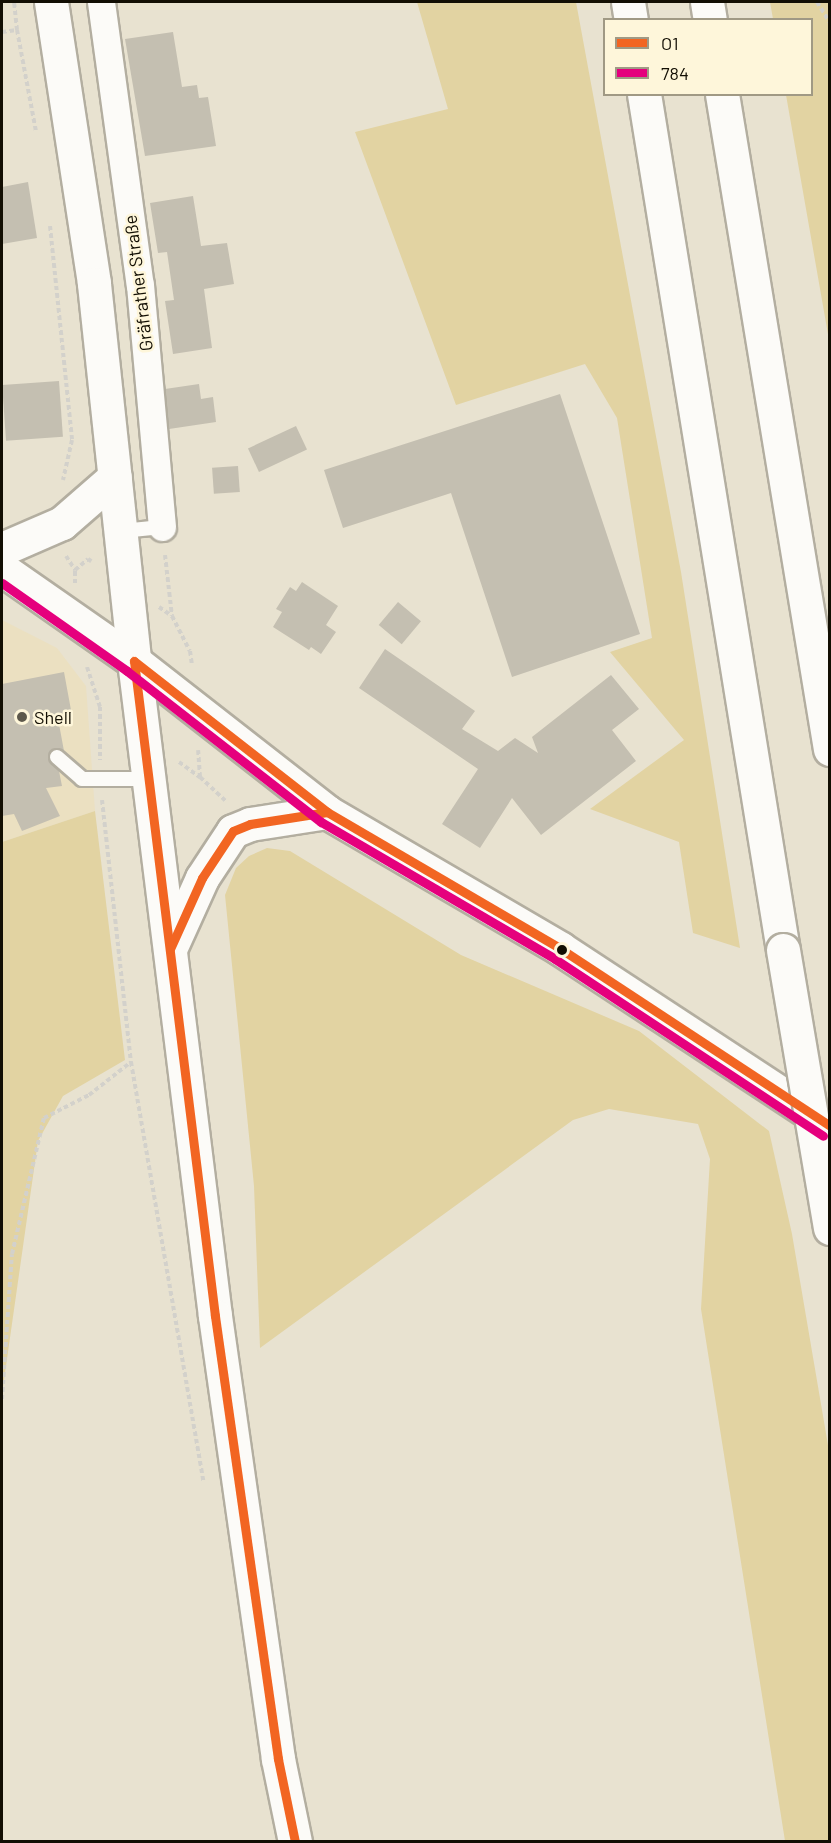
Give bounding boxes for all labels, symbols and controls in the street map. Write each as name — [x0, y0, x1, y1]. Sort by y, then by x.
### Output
legend — [603, 18, 813, 96]
text: O1 — [661, 32, 679, 54]
text: 784 — [661, 62, 689, 84]
street label: Gräfrather Straße — [119, 214, 157, 352]
place label: Shell — [34, 706, 72, 728]
marker: Shell — [15, 710, 29, 724]
unlabelled marker — [556, 944, 568, 956]

